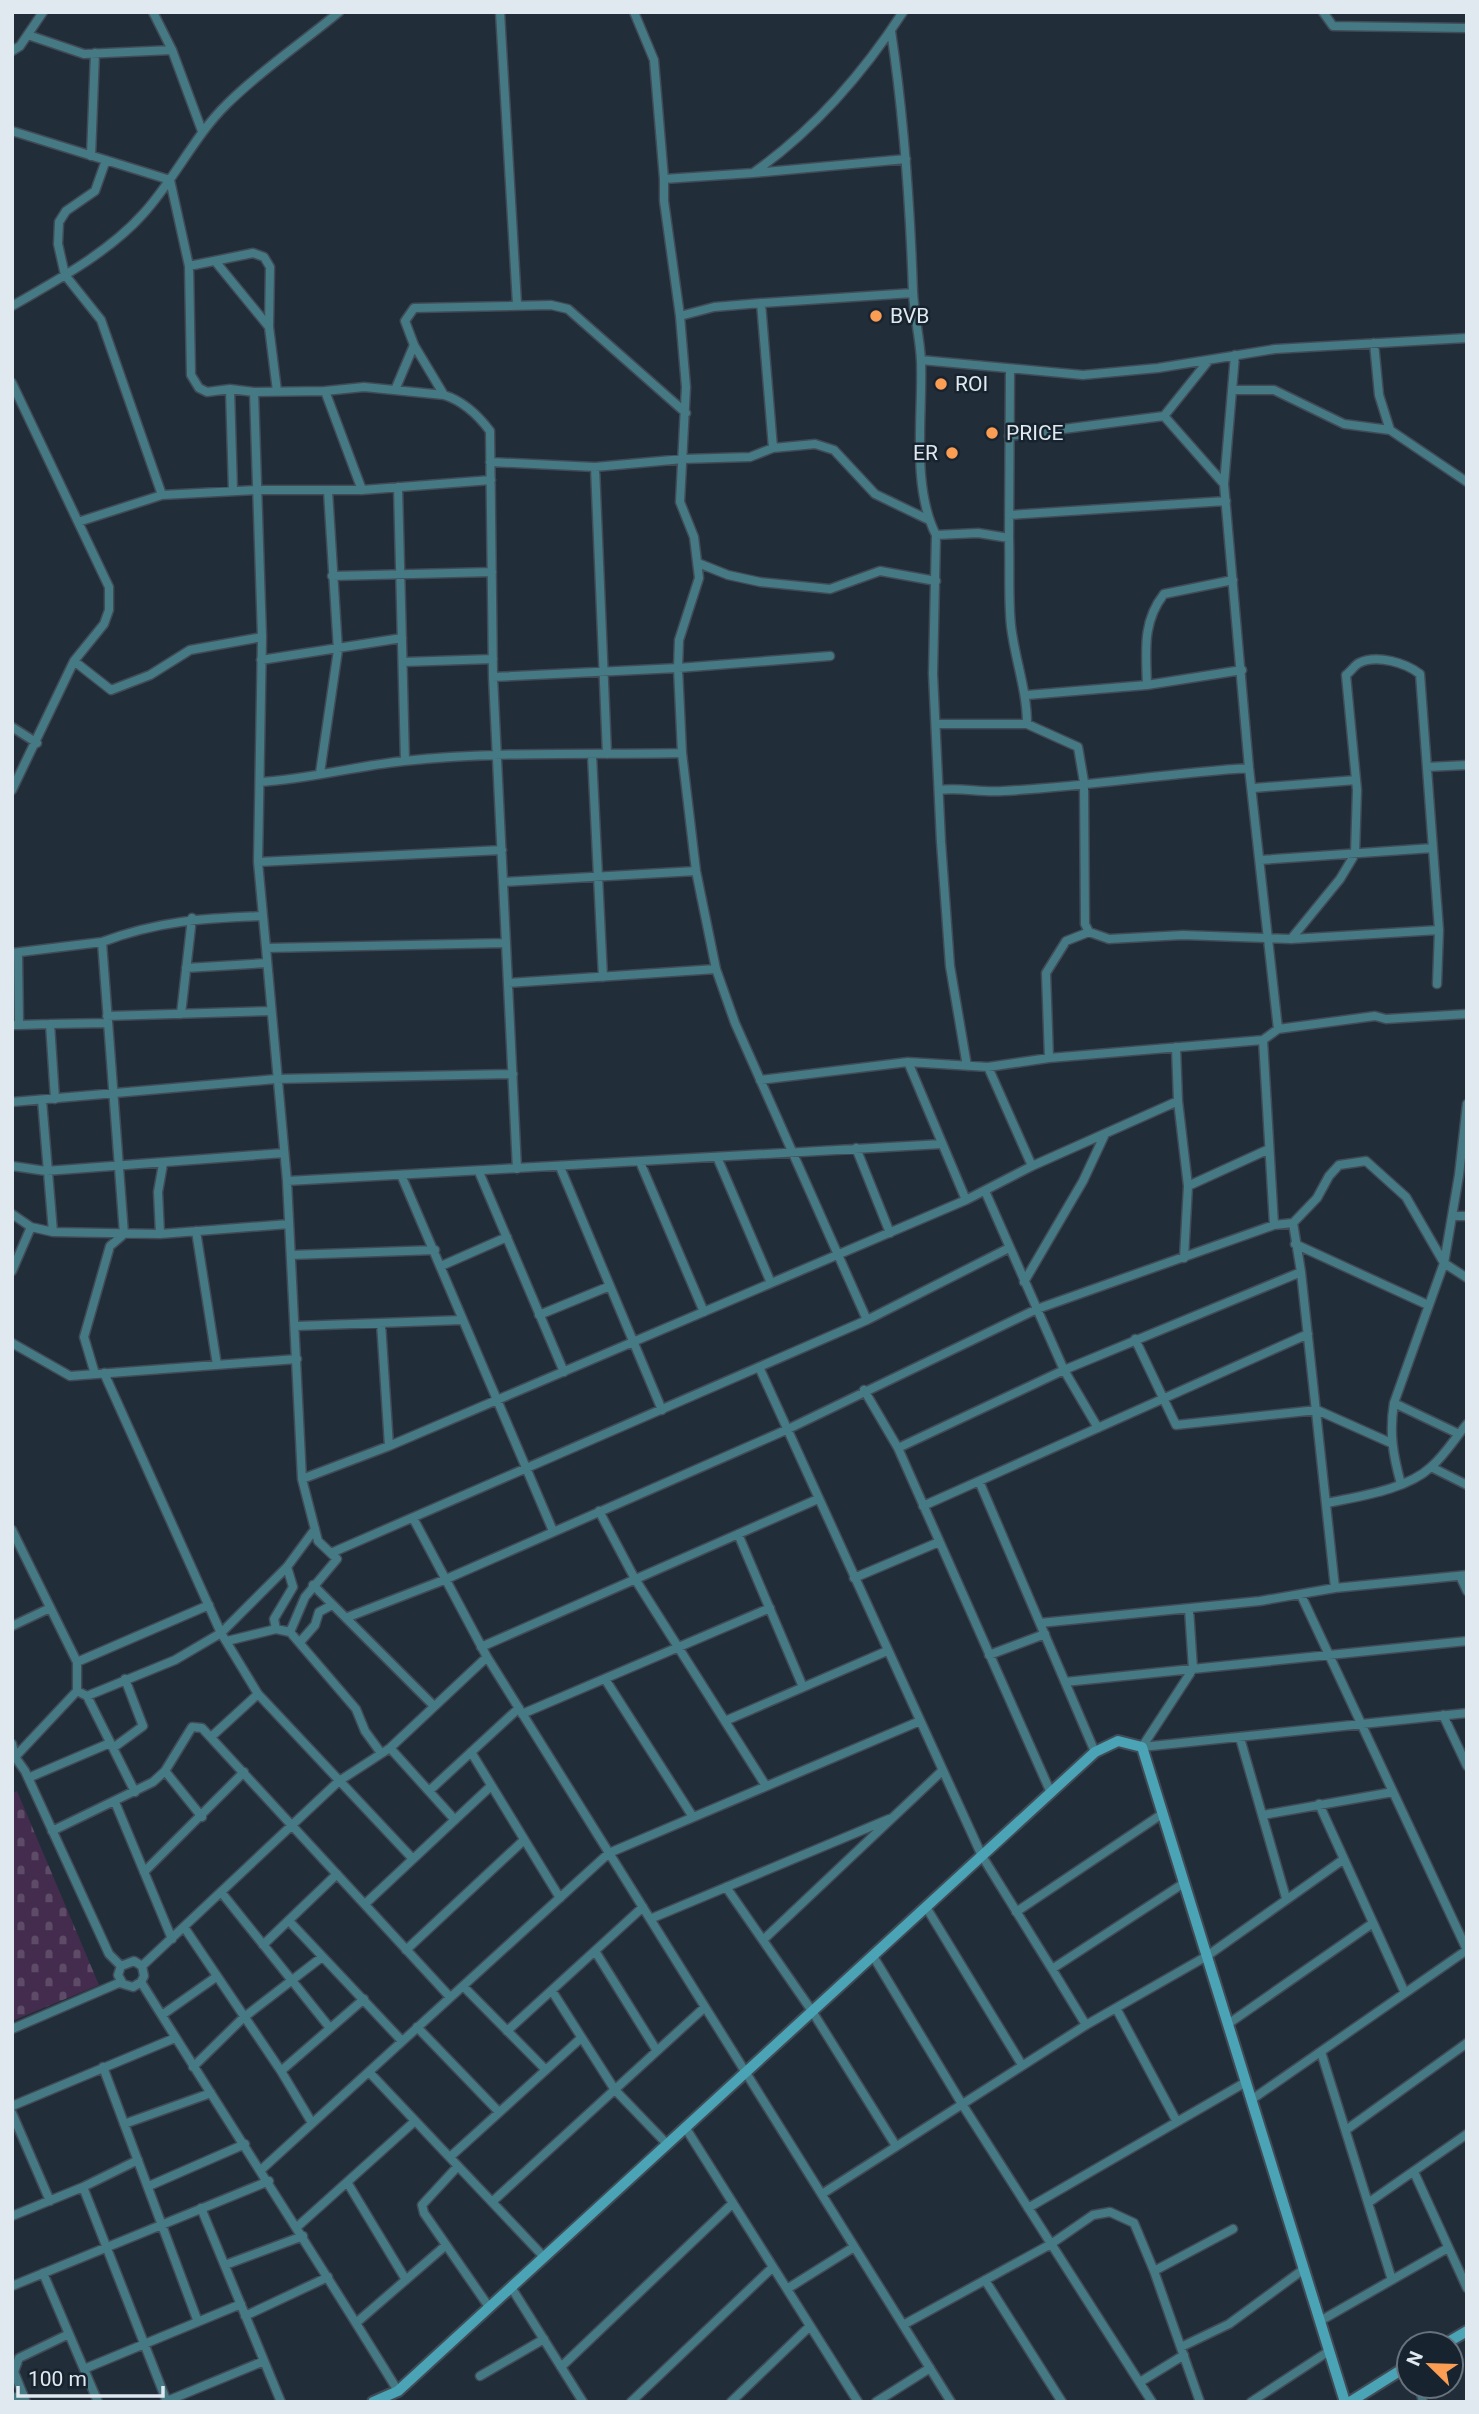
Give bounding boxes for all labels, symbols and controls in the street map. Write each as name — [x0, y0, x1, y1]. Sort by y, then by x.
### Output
place label: BVB — [890, 304, 929, 328]
marker: BVB — [868, 308, 884, 324]
place label: ROI — [955, 372, 988, 396]
marker: ROI — [933, 376, 949, 392]
place label: PRICE — [1006, 421, 1064, 445]
marker: PRICE — [984, 425, 1000, 441]
place label: ER — [913, 441, 938, 465]
marker: ER — [944, 445, 960, 461]
north arrow — [1395, 2330, 1465, 2400]
text: N — [1402, 2348, 1428, 2369]
scale bar — [18, 2354, 163, 2398]
text: 100 m — [28, 2367, 87, 2391]

